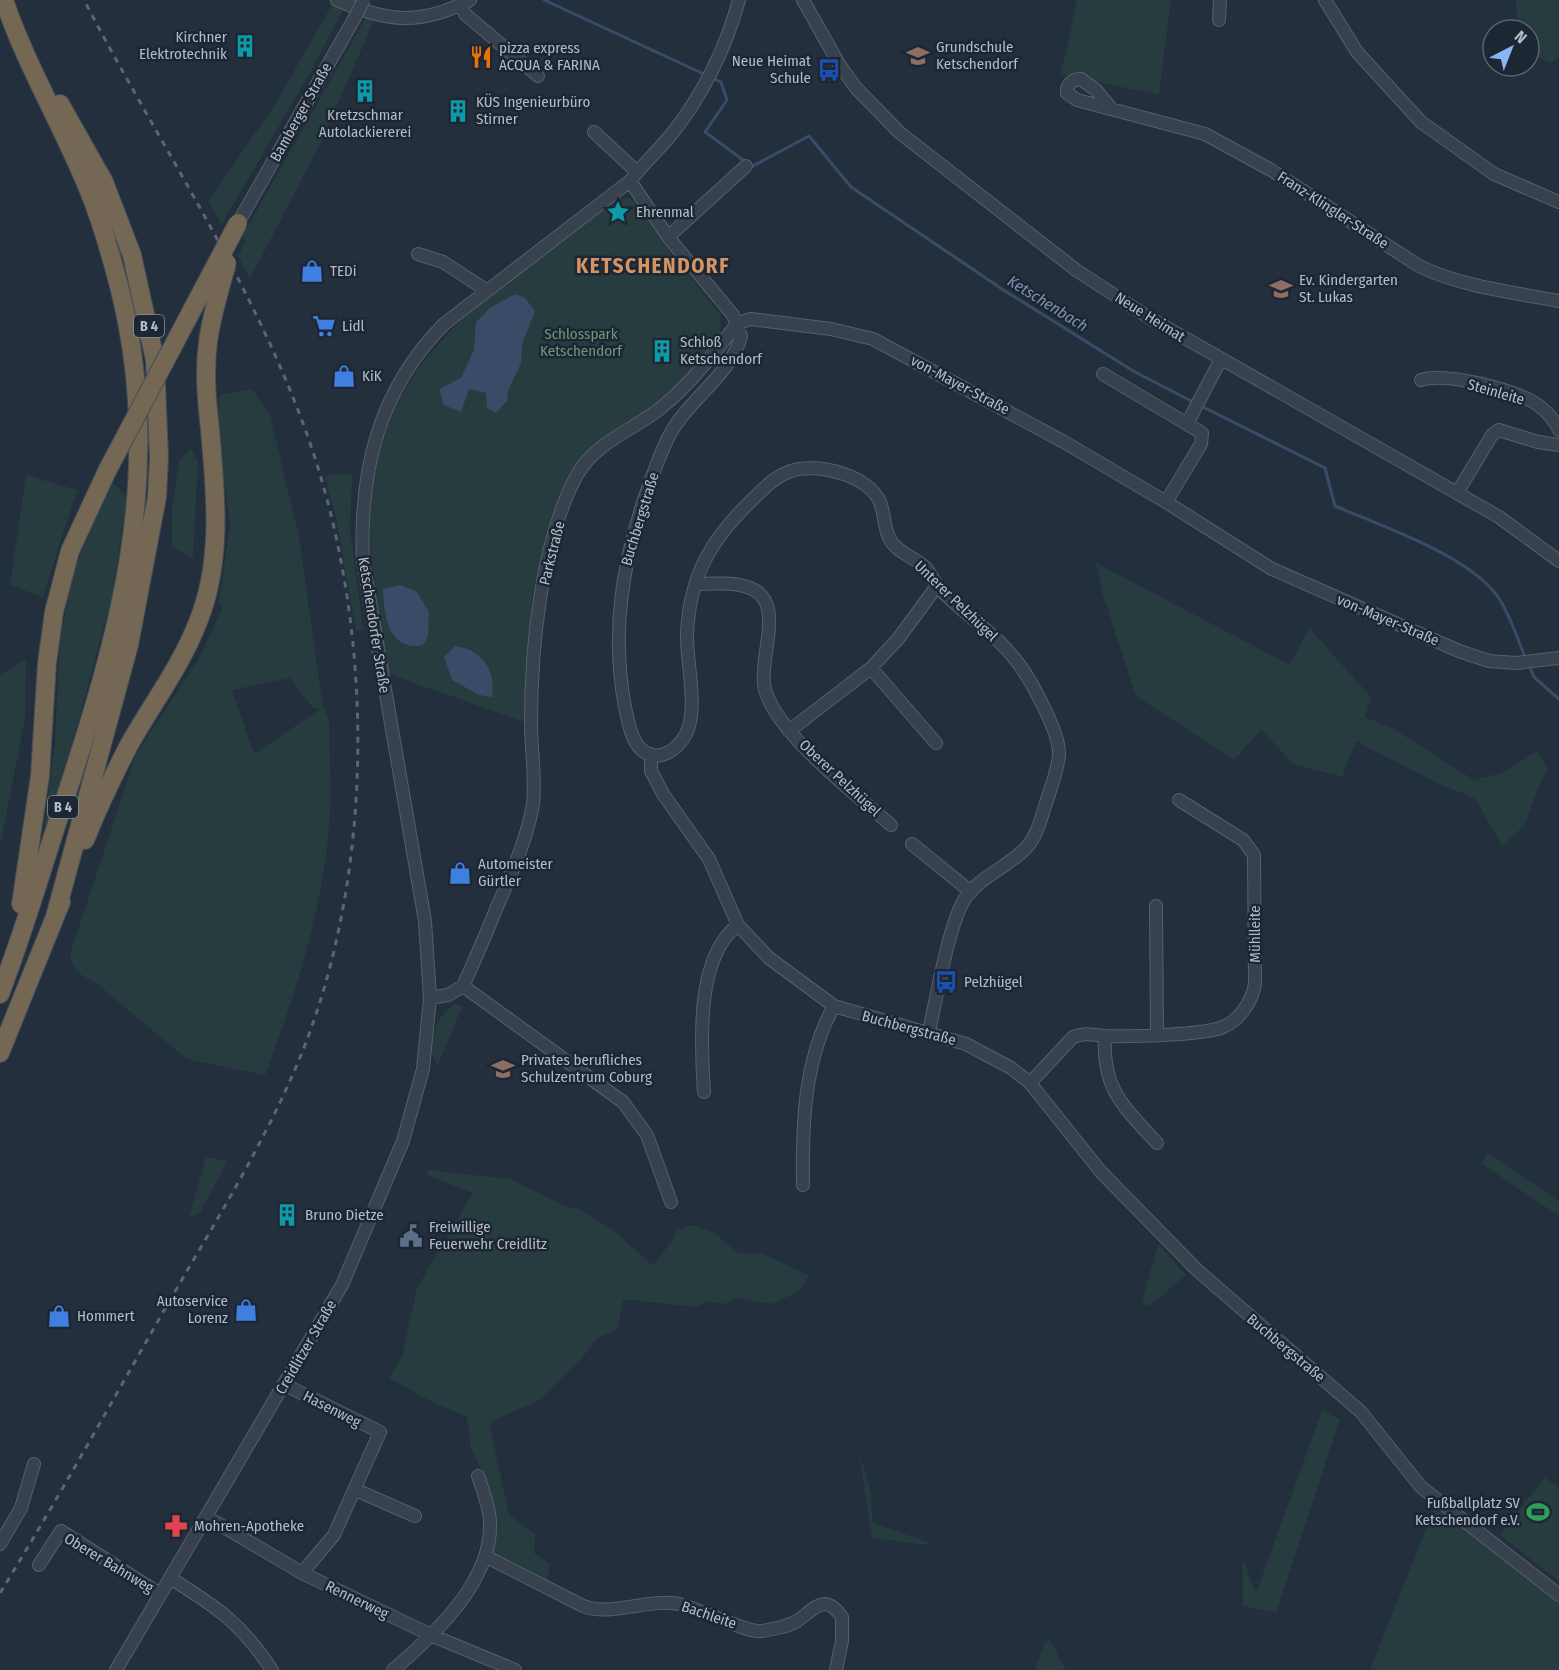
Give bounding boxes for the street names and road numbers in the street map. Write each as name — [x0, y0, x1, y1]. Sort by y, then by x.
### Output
street label: Bamberger Straße — [266, 59, 336, 165]
street label: Franz-Klingler-Straße — [1274, 167, 1392, 253]
street label: Neue Heimat — [1112, 288, 1188, 346]
road number: B 4 — [134, 315, 164, 337]
street label: von-Mayer-Straße — [907, 351, 1013, 419]
street label: Steinleite — [1465, 375, 1527, 409]
street label: Buchbergstraße — [617, 470, 663, 568]
street label: Parkstraße — [535, 519, 569, 587]
street label: Ketschendorfer Straße — [354, 556, 394, 694]
street label: Unterer Pelzhügel — [911, 557, 1001, 645]
street label: von-Mayer-Straße — [1334, 590, 1442, 650]
street label: Oberer Pelzhügel — [796, 736, 884, 820]
road number: B 4 — [48, 796, 78, 818]
street label: Mühlleite — [1246, 905, 1264, 963]
street label: Buchbergstraße — [860, 1007, 958, 1049]
street label: Creidlitzer Straße — [272, 1297, 340, 1397]
street label: Buchbergstraße — [1243, 1310, 1329, 1386]
street label: Hasenweg — [300, 1387, 364, 1431]
street label: Oberer Bahnweg — [61, 1529, 157, 1597]
street label: Rennerweg — [322, 1577, 392, 1623]
street label: Bachleite — [679, 1597, 739, 1633]

